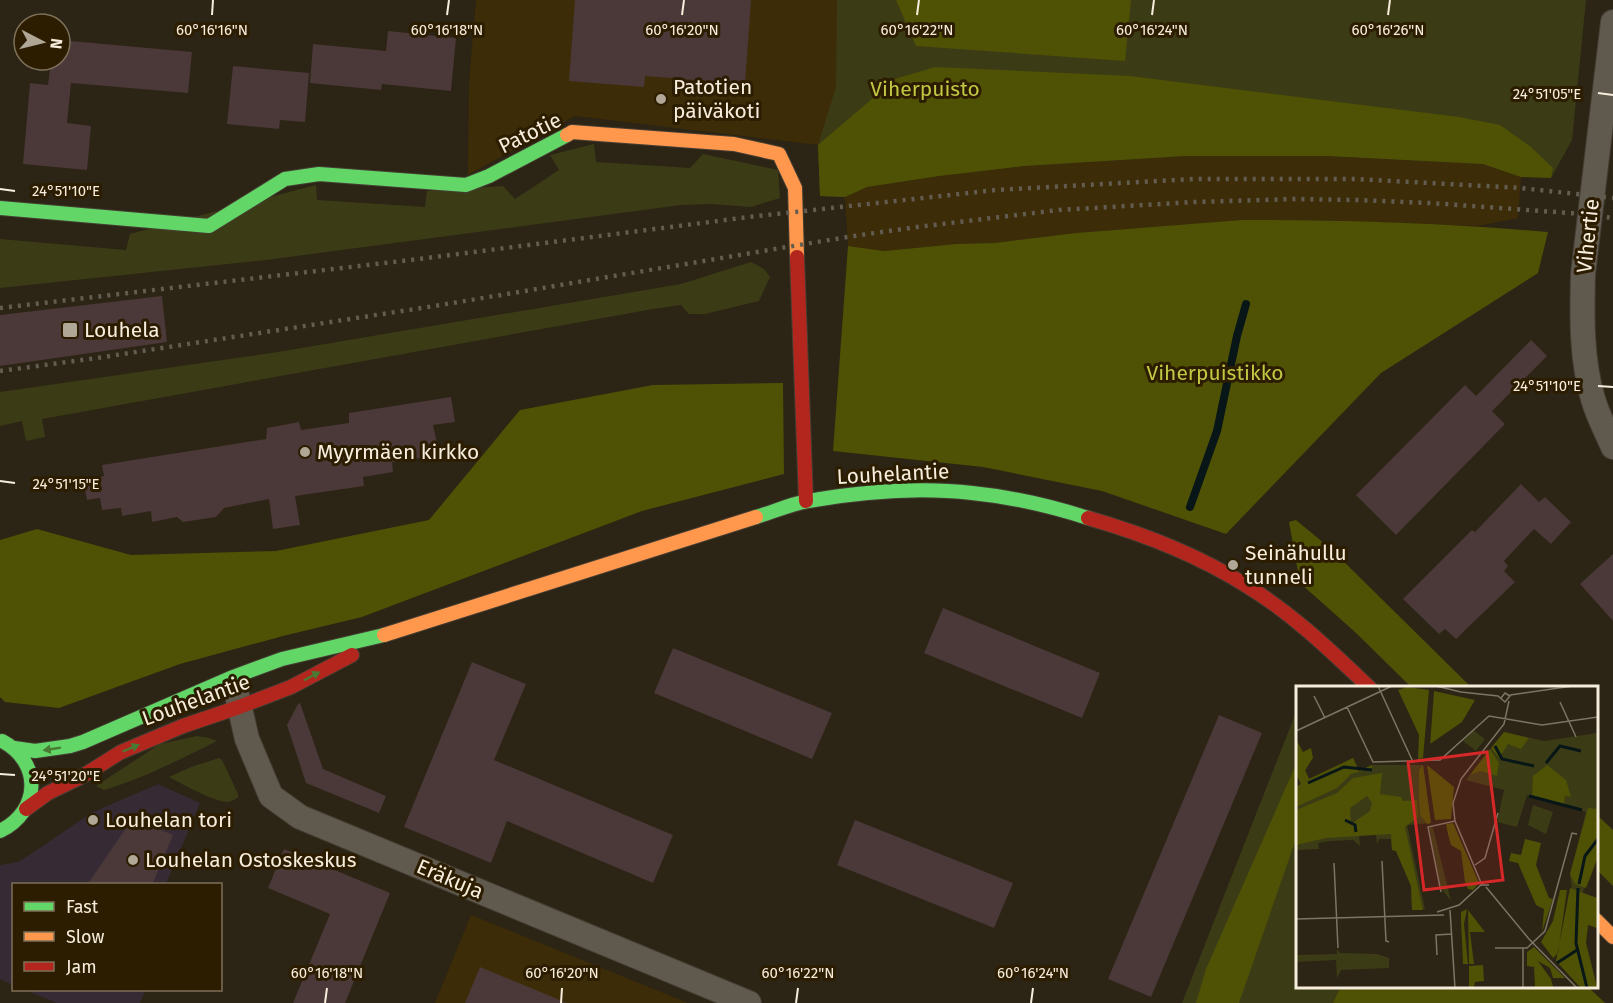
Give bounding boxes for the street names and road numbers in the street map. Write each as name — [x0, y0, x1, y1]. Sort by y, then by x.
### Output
street label: Patotie — [494, 107, 566, 159]
street label: Vihertie — [1571, 198, 1605, 274]
street label: Louhelantie — [836, 458, 950, 490]
street label: Louhelantie — [139, 668, 253, 732]
street label: Eräkuja — [413, 853, 487, 905]

